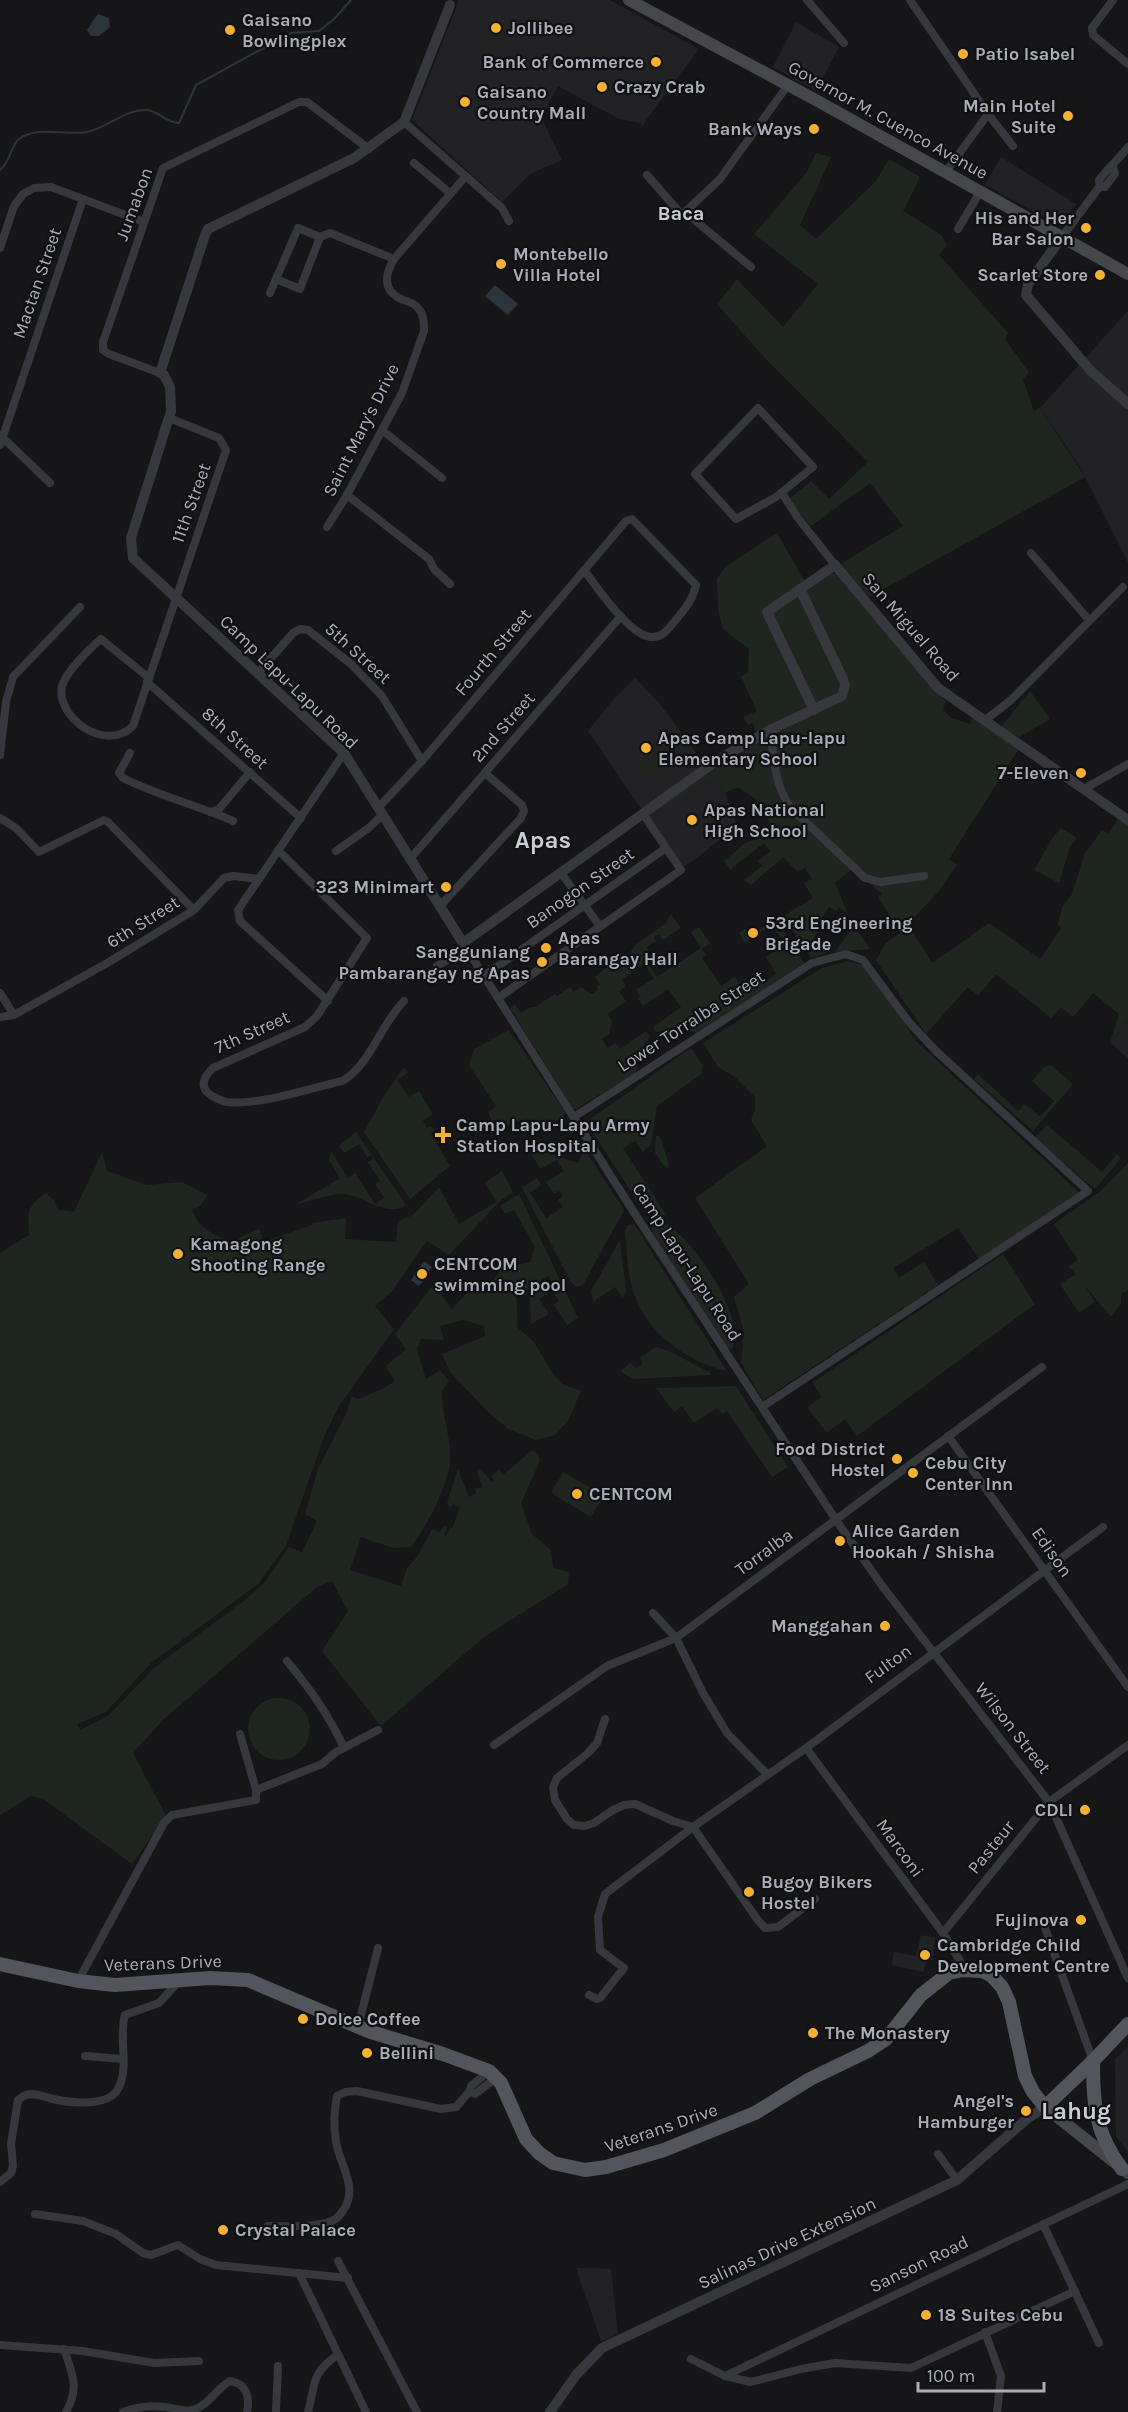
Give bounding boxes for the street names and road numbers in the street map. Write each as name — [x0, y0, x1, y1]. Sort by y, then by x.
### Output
street label: Governor M. Cuenco Avenue — [784, 56, 992, 184]
street label: Jumabon — [111, 164, 157, 244]
street label: Mactan Street — [8, 225, 66, 341]
street label: Saint Mary's Drive — [318, 360, 404, 500]
street label: 11th Street — [166, 460, 216, 546]
street label: San Miguel Road — [858, 568, 964, 686]
street label: Fourth Street — [450, 604, 536, 700]
street label: Camp Lapu-Lapu Road — [215, 610, 363, 754]
street label: 5th Street — [320, 618, 396, 689]
street label: 2nd Street — [467, 687, 540, 767]
street label: 8th Street — [197, 702, 273, 774]
street label: Banogon Street — [522, 843, 638, 933]
street label: 6th Street — [103, 891, 184, 953]
street label: Lower Torralba Street — [613, 965, 769, 1077]
street label: 7th Street — [211, 1006, 293, 1058]
street label: Camp Lapu-Lapu Road — [628, 1179, 746, 1345]
street label: Edison — [1027, 1523, 1077, 1581]
street label: Torralba — [731, 1524, 797, 1580]
street label: Fulton — [860, 1640, 916, 1688]
street label: Wilson Street — [970, 1678, 1056, 1778]
street label: Marconi — [871, 1814, 929, 1882]
street label: Pasteur — [963, 1815, 1020, 1878]
street label: Veterans Drive — [104, 1950, 222, 1976]
street label: Veterans Drive — [602, 2098, 720, 2158]
street label: Salinas Drive Extension — [695, 2192, 879, 2294]
street label: Sanson Road — [866, 2231, 972, 2297]

